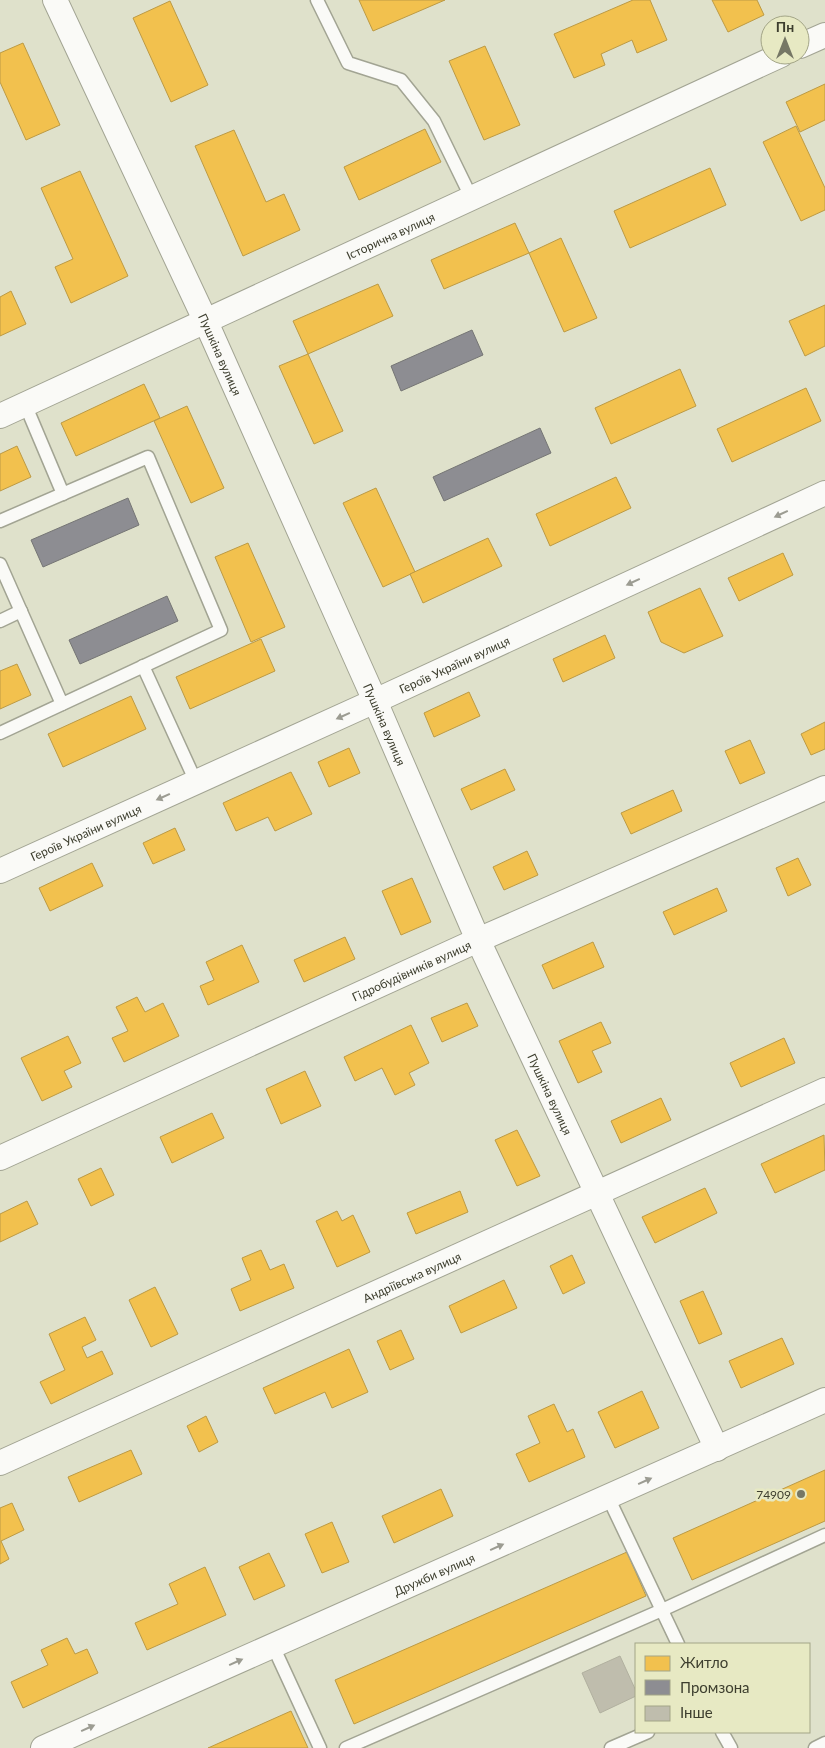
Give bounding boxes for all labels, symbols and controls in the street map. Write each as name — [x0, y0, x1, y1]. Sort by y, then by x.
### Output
north arrow — [760, 15, 810, 65]
text: Пн — [776, 18, 794, 35]
street label: Історична вулиця — [344, 209, 437, 262]
street label: Пушкіна вулиця — [195, 311, 245, 398]
one-way arrow — [774, 510, 788, 518]
one-way arrow — [626, 578, 640, 586]
street label: Героїв України вулиця — [397, 632, 512, 696]
street label: Пушкіна вулиця — [361, 681, 409, 768]
one-way arrow — [336, 712, 350, 720]
one-way arrow — [156, 794, 170, 802]
street label: Героїв України вулиця — [28, 801, 143, 864]
street label: Гідробудівників вулиця — [349, 937, 473, 1004]
street label: Пушкіна вулиця — [525, 1051, 576, 1137]
street label: Андріївська вулиця — [360, 1248, 463, 1305]
one-way arrow — [638, 1477, 652, 1485]
place label: 74909 — [756, 1487, 791, 1502]
marker: 74909 — [795, 1488, 807, 1500]
one-way arrow — [490, 1542, 504, 1550]
street label: Дружби вулиця — [391, 1549, 477, 1599]
legend — [635, 1643, 810, 1733]
text: Житло — [680, 1653, 728, 1671]
one-way arrow — [229, 1658, 243, 1666]
text: Промзона — [680, 1678, 750, 1696]
text: Інше — [680, 1703, 713, 1721]
one-way arrow — [81, 1724, 95, 1732]

